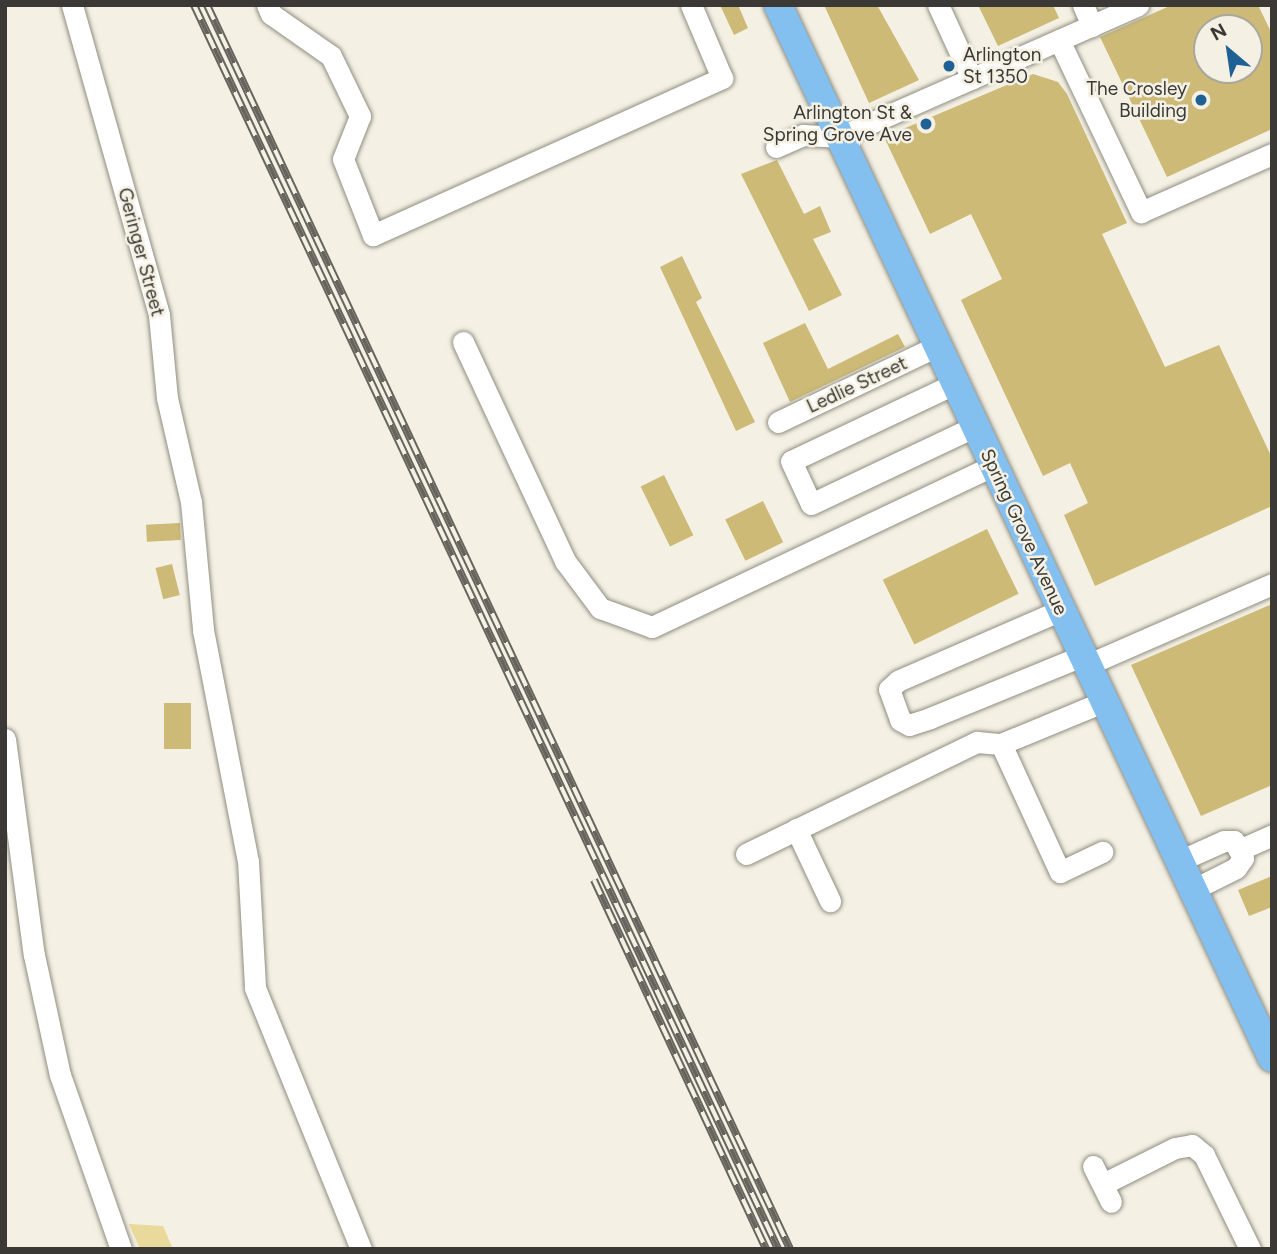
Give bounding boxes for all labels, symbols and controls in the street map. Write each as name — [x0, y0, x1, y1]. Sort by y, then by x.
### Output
north arrow — [1193, 14, 1263, 84]
text: N — [1207, 18, 1231, 46]
place label: Arlington St 1350 — [963, 44, 1041, 88]
marker: Arlington St 1350 — [941, 58, 957, 74]
place label: The Crosley Building — [1087, 78, 1187, 122]
marker: The Crosley Building — [1193, 92, 1209, 108]
place label: Arlington St & Spring Grove Ave — [763, 102, 912, 146]
marker: Arlington St & Spring Grove Ave — [918, 116, 934, 132]
street label: Geringer Street — [113, 185, 169, 319]
street label: Ledlie Street — [803, 352, 911, 418]
street label: Spring Grove Avenue — [975, 445, 1073, 619]

